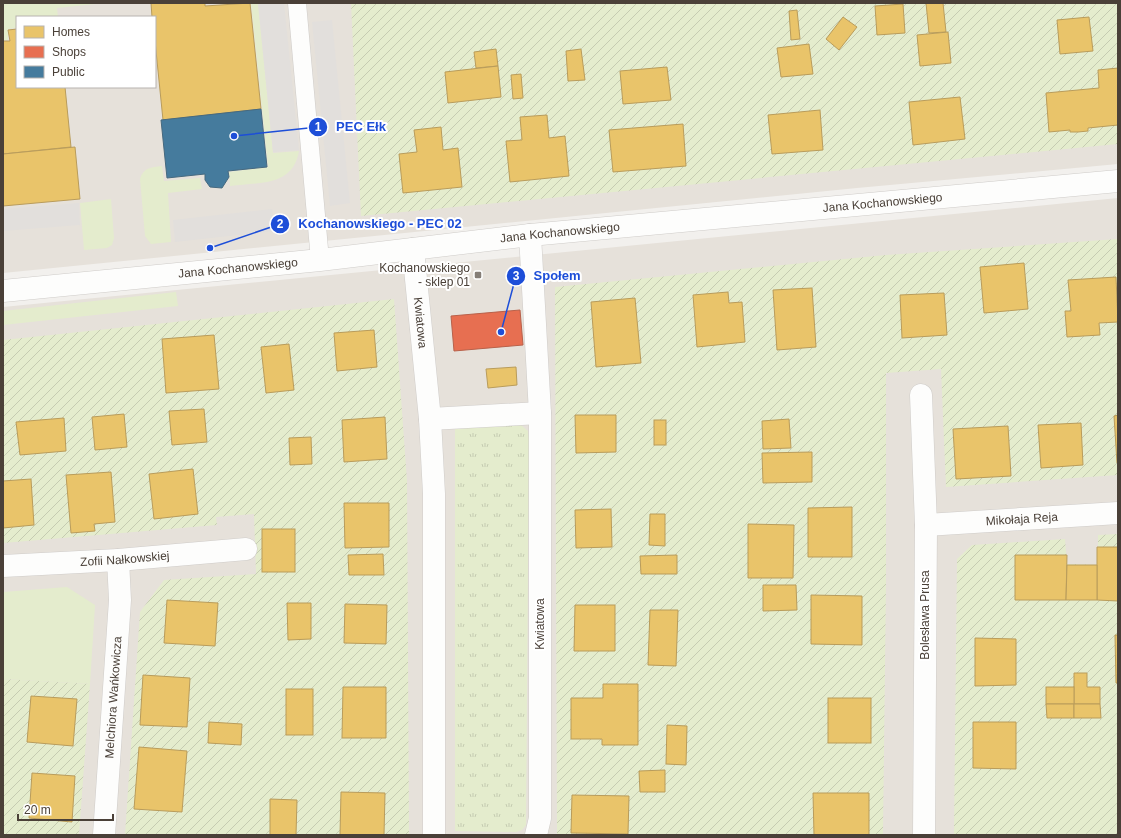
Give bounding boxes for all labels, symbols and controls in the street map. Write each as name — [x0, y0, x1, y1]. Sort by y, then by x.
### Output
legend — [16, 16, 156, 88]
text: Homes — [52, 25, 90, 39]
text: Shops — [52, 45, 86, 59]
text: Public — [52, 65, 85, 79]
callout: PEC Ełk — [308, 114, 393, 139]
text: PEC Ełk — [336, 119, 387, 134]
text: 1 — [315, 120, 322, 134]
street label: Jana Kochanowskiego — [822, 190, 943, 215]
callout: Kochanowskiego - PEC 02 — [270, 211, 469, 236]
text: Kochanowskiego - PEC 02 — [298, 216, 462, 231]
text: 2 — [277, 217, 284, 231]
street label: Jana Kochanowskiego — [499, 220, 621, 246]
street label: Jana Kochanowskiego — [177, 255, 299, 281]
place label: Kochanowskiego - sklep 01 — [379, 261, 470, 289]
callout: Społem — [506, 263, 589, 288]
text: Społem — [534, 268, 580, 283]
text: 3 — [513, 269, 520, 283]
marker: Kochanowskiego - sklep 01 — [473, 270, 483, 280]
street label: Kwiatowa — [411, 296, 430, 349]
street label: Mikołaja Reja — [985, 510, 1059, 528]
street label: Zofii Nałkowskiej — [80, 549, 170, 569]
street label: Bolesława Prusa — [918, 570, 932, 660]
street label: Kwiatowa — [533, 598, 547, 650]
street label: Melchiora Wańkowicza — [102, 635, 125, 759]
scale bar — [18, 796, 113, 822]
text: 20 m — [24, 803, 51, 817]

